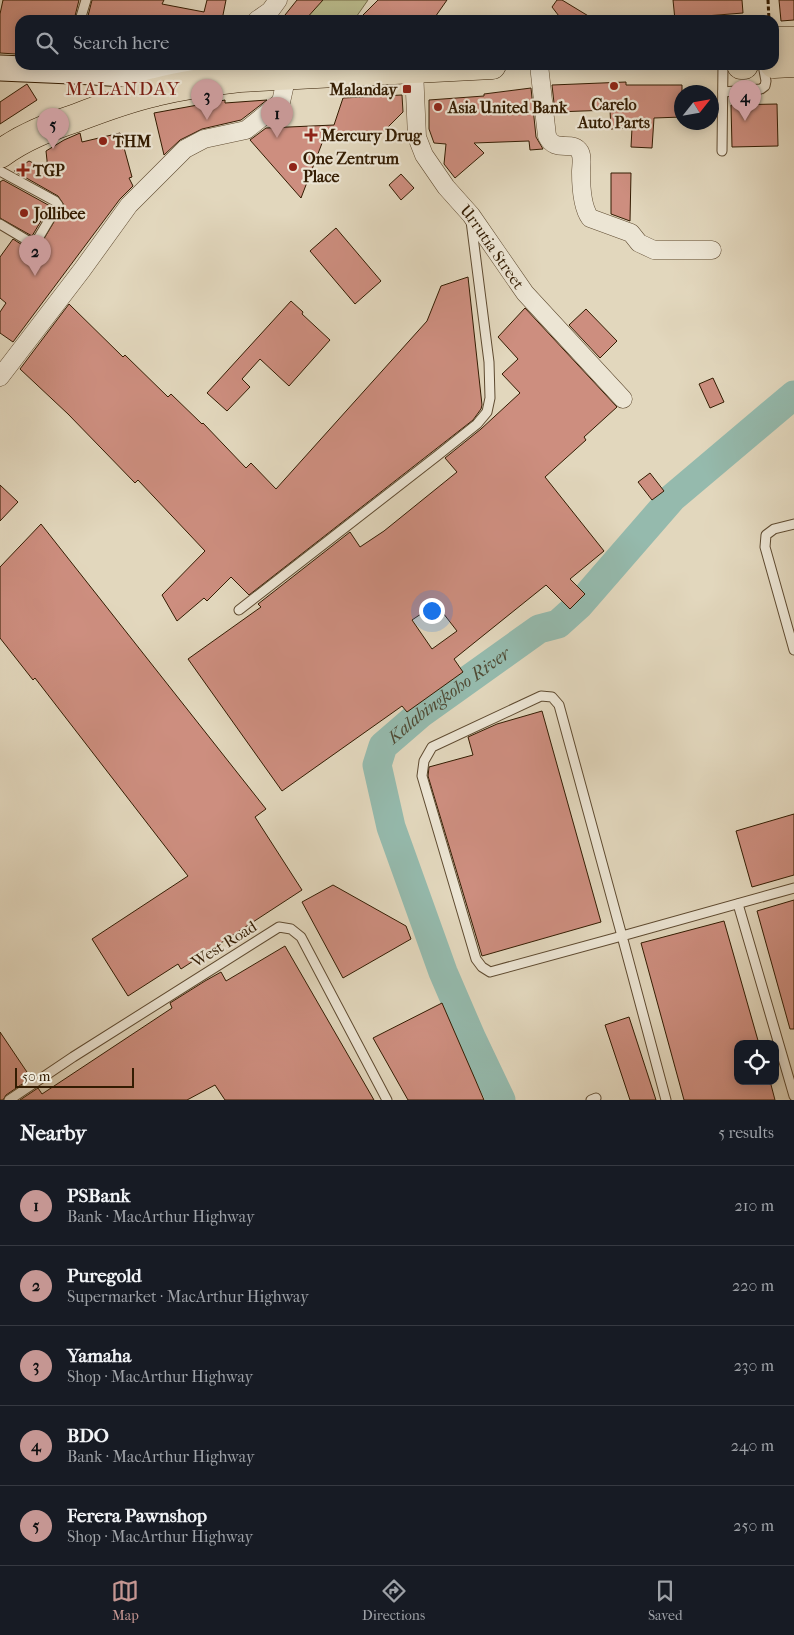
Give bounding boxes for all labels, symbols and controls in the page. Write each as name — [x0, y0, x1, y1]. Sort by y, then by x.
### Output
search box — [15, 15, 779, 70]
icon: search — [33, 29, 61, 57]
text: Search here — [73, 32, 169, 54]
district label: MALANDAY — [66, 78, 181, 100]
pin: 3 — [191, 79, 223, 120]
place label: Malanday — [329, 80, 398, 100]
marker: Carelo Auto Parts — [608, 80, 620, 92]
pin: 4 — [729, 80, 761, 121]
marker: Malanday — [401, 83, 413, 95]
north arrow — [674, 85, 719, 130]
place label: Carelo Auto Parts — [577, 95, 650, 132]
pin: 1 — [261, 97, 293, 138]
place label: Asia United Bank — [447, 98, 568, 117]
marker: Asia United Bank — [432, 101, 444, 113]
pin: 5 — [37, 108, 69, 149]
place label: Mercury Drug — [320, 126, 422, 146]
marker: Mercury Drug — [305, 129, 317, 141]
place label: THM — [112, 132, 151, 151]
marker: THM — [97, 135, 109, 147]
place label: One Zentrum Place — [303, 149, 400, 186]
place label: TGP — [32, 161, 65, 180]
marker: One Zentrum Place — [287, 161, 299, 173]
marker: TGP — [17, 164, 29, 176]
street label: Urrutia Street — [457, 200, 529, 293]
place label: Jollibee — [32, 204, 85, 224]
marker: Jollibee — [18, 207, 30, 219]
pin: 2 — [19, 235, 51, 276]
your location — [419, 598, 445, 624]
water label: Kalabingkoho River — [381, 642, 515, 749]
street label: West Road — [187, 916, 260, 972]
map controls — [734, 1040, 779, 1085]
button: locate — [734, 1040, 779, 1085]
scale bar — [15, 1065, 134, 1088]
text: 50 m — [22, 1068, 50, 1085]
text: Nearby — [20, 1121, 86, 1145]
text: 5 results — [718, 1123, 774, 1142]
text: PSBank — [67, 1185, 130, 1207]
text: 1 — [33, 1196, 39, 1215]
text: 210 m — [735, 1196, 774, 1215]
text: Bank · MacArthur Highway — [67, 1207, 254, 1226]
text: Puregold — [67, 1265, 142, 1287]
text: 2 — [32, 1276, 40, 1295]
text: 220 m — [732, 1276, 774, 1295]
text: Supermarket · MacArthur Highway — [67, 1287, 309, 1306]
text: Yamaha — [67, 1345, 131, 1367]
text: 3 — [33, 1356, 39, 1375]
text: 230 m — [734, 1356, 774, 1375]
text: Shop · MacArthur Highway — [67, 1367, 253, 1386]
text: BDO — [67, 1425, 109, 1447]
text: 4 — [31, 1436, 41, 1455]
text: 240 m — [731, 1436, 774, 1455]
text: Bank · MacArthur Highway — [67, 1447, 254, 1466]
text: Ferera Pawnshop — [67, 1505, 207, 1527]
text: 5 — [33, 1516, 39, 1535]
text: 250 m — [733, 1516, 774, 1535]
text: Shop · MacArthur Highway — [67, 1527, 253, 1546]
tab: Map — [111, 1577, 139, 1624]
tab: Directions — [362, 1577, 425, 1624]
tab: Saved — [648, 1577, 683, 1624]

